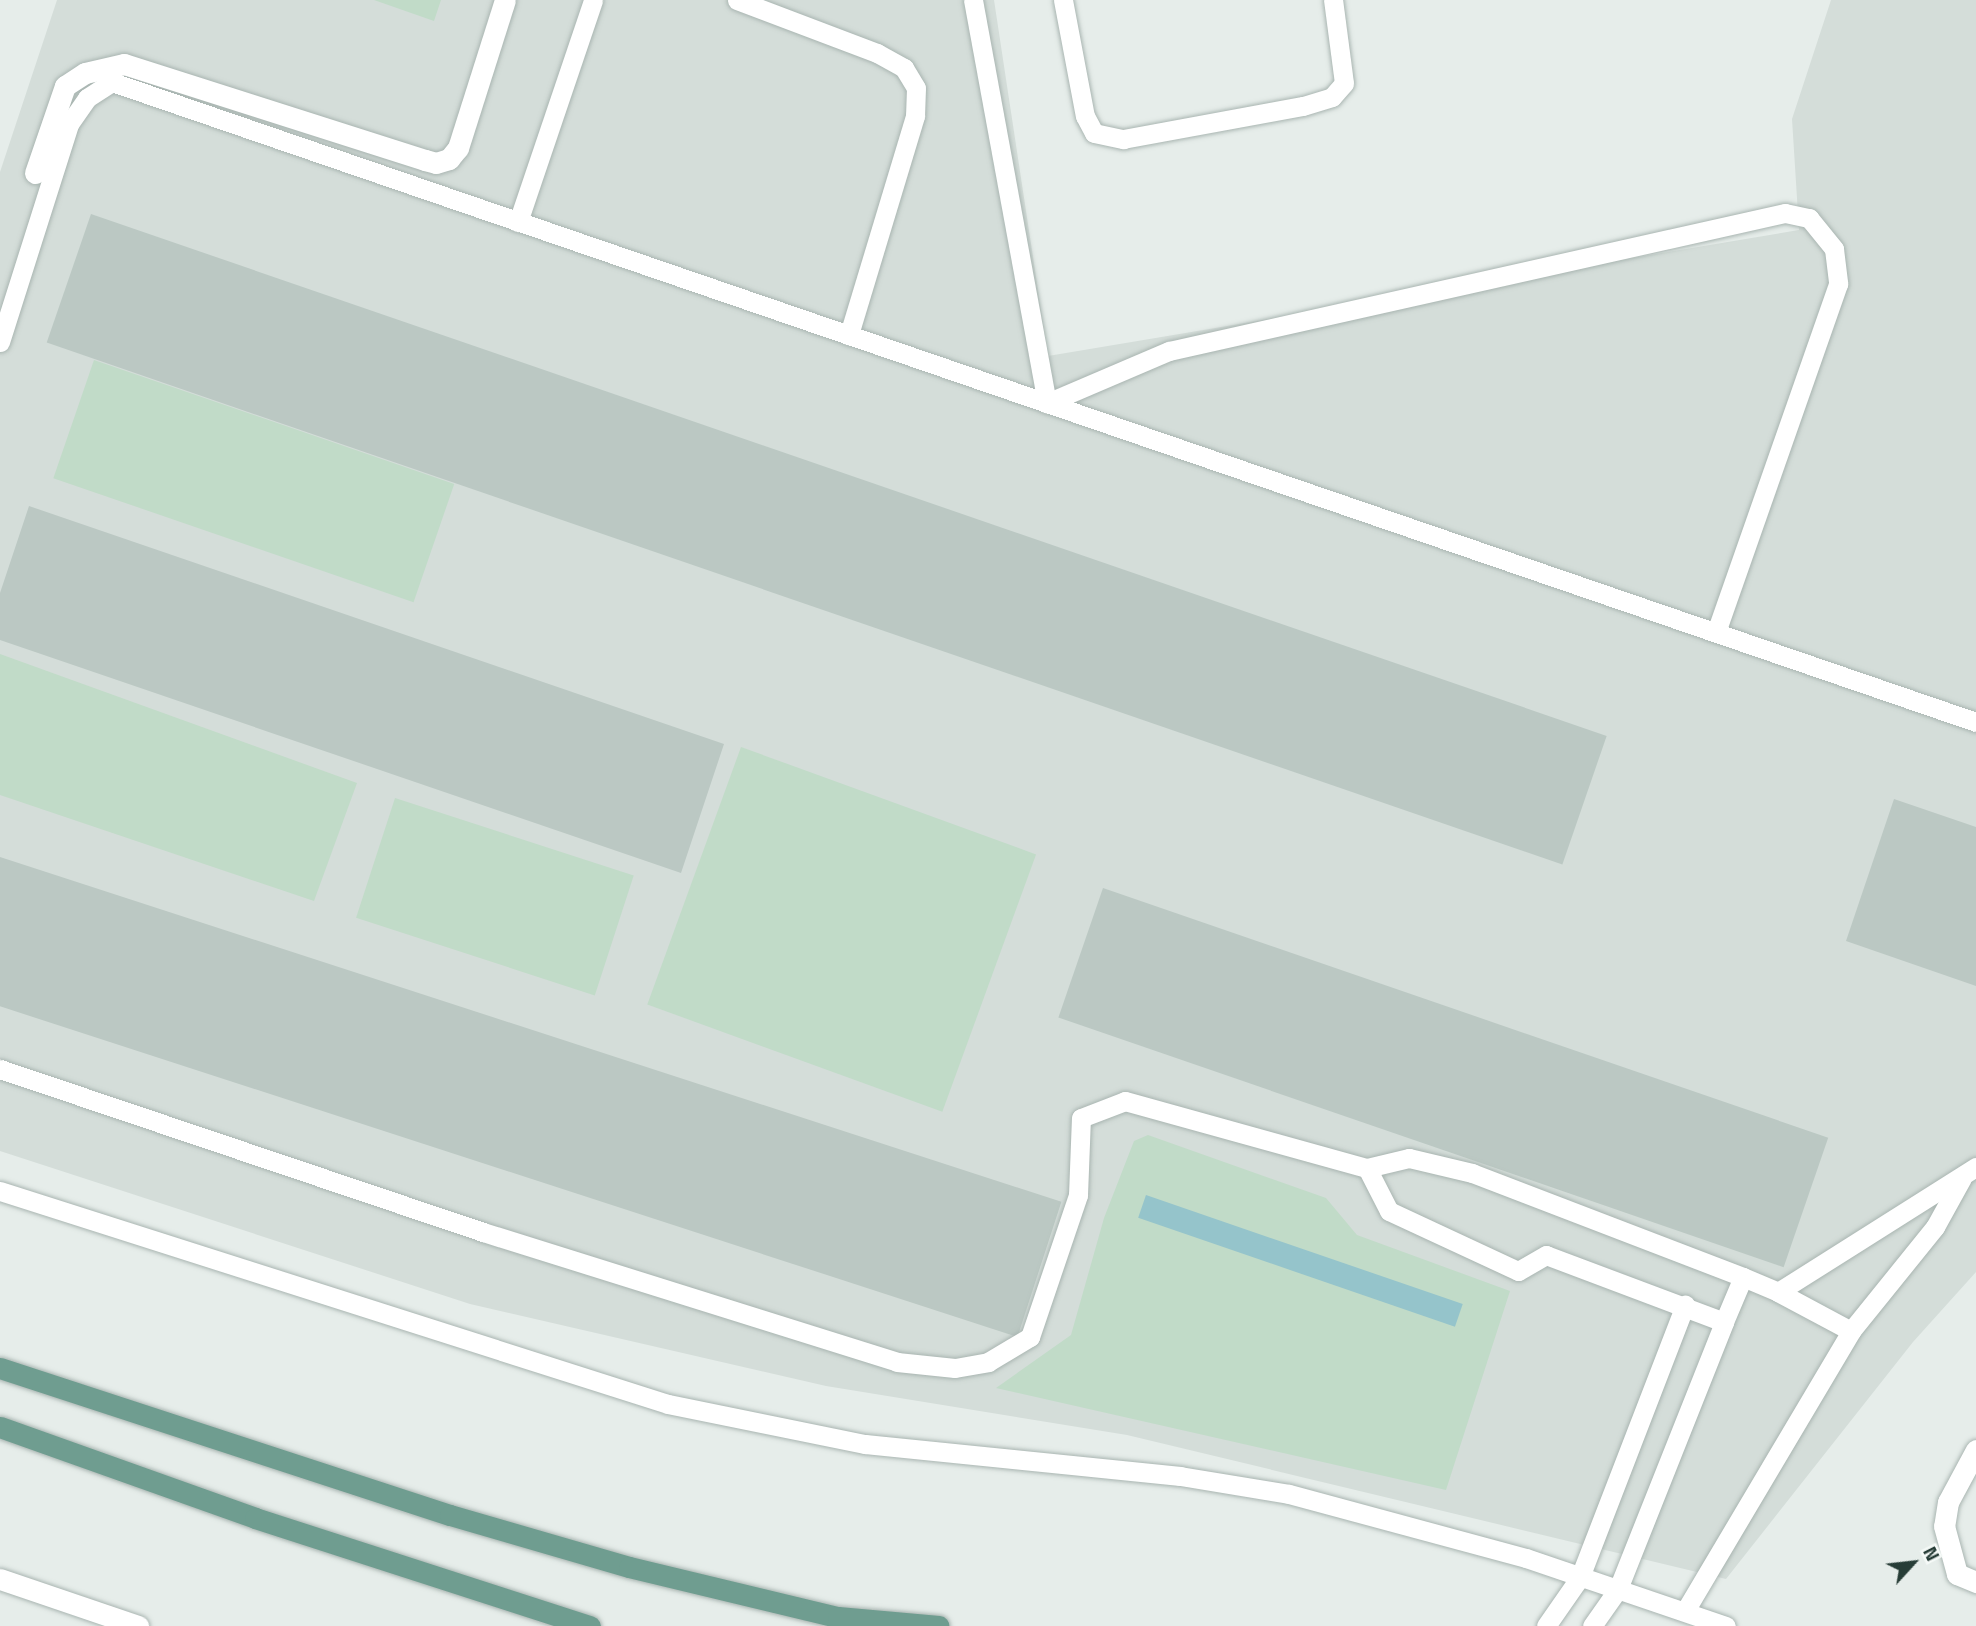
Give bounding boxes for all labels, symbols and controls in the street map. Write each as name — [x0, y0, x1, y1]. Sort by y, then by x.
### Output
north arrow — [1878, 1528, 1948, 1598]
text: N — [1916, 1541, 1948, 1566]

